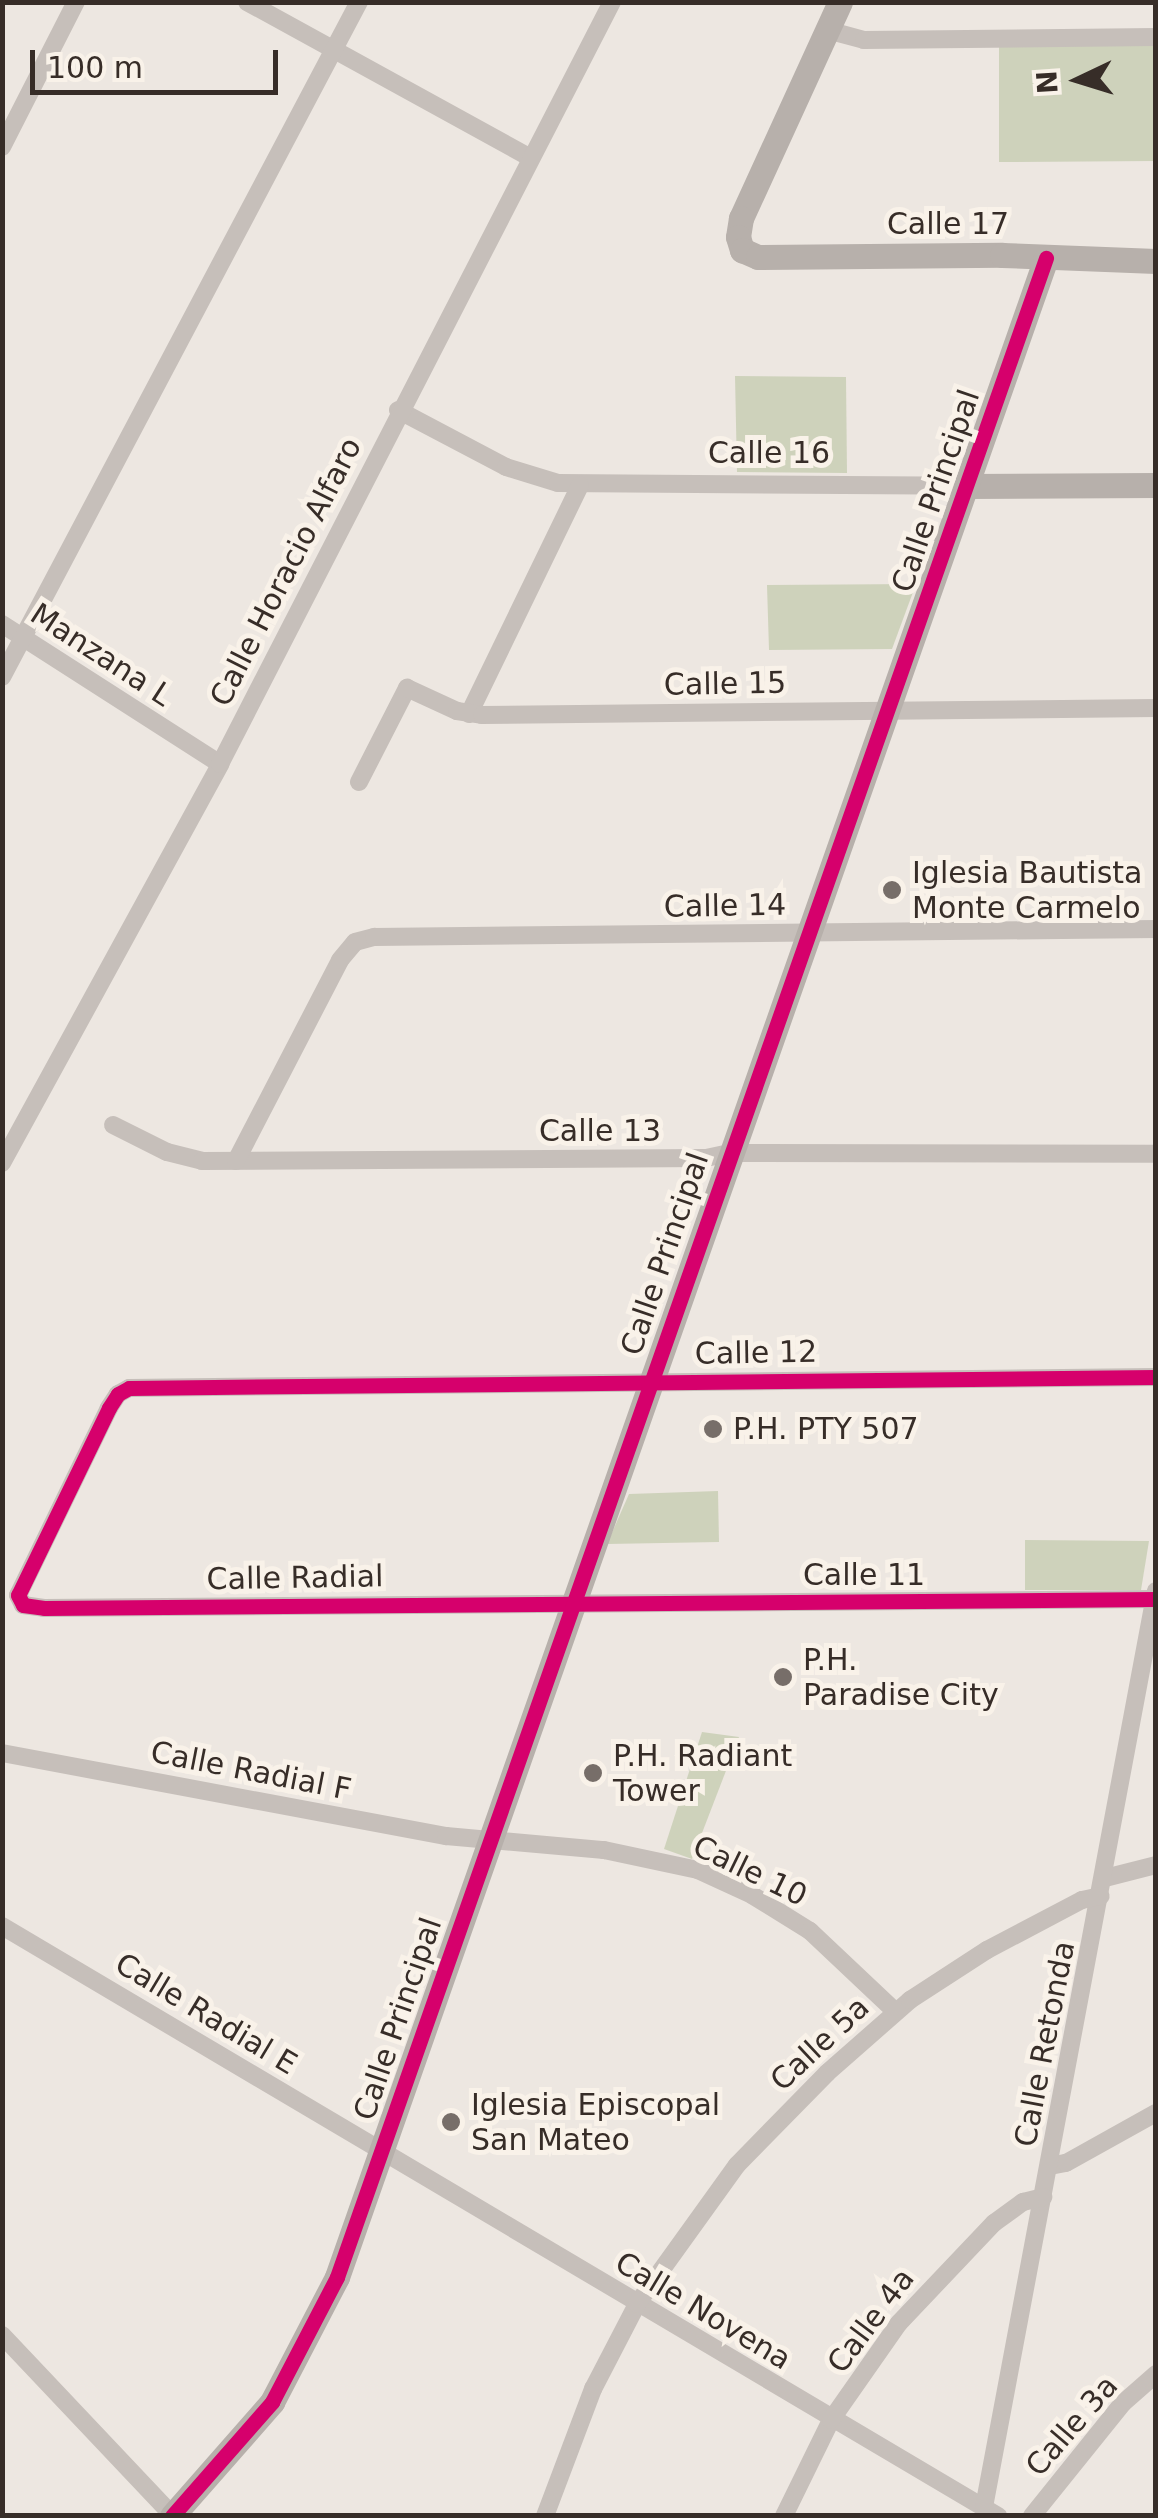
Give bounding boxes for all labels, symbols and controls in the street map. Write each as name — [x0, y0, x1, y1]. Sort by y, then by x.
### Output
scale bar — [35, 30, 282, 92]
north arrow — [1028, 30, 1128, 130]
text: 100 m — [47, 50, 143, 85]
text: N — [1030, 69, 1065, 95]
street label: Calle 17 — [887, 206, 1009, 242]
street label: Calle Principal — [884, 385, 988, 597]
street label: Calle Horacio Alfaro — [203, 432, 369, 712]
street label: Calle 16 — [708, 435, 830, 471]
street label: Manzana L — [24, 596, 178, 714]
street label: Calle 15 — [664, 665, 786, 703]
place label: Iglesia Bautista Monte Carmelo — [912, 855, 1142, 926]
marker: Iglesia Bautista Monte Carmelo — [881, 879, 903, 901]
street label: Calle 14 — [664, 887, 786, 925]
street label: Calle 13 — [539, 1113, 661, 1149]
street label: Calle Principal — [613, 1148, 717, 1360]
street label: Calle 12 — [695, 1334, 817, 1372]
place label: P.H. PTY 507 — [733, 1411, 919, 1447]
marker: P.H. PTY 507 — [702, 1418, 724, 1440]
street label: Calle 11 — [803, 1557, 925, 1593]
street label: Calle Radial — [206, 1558, 384, 1598]
place label: P.H. Paradise City — [803, 1642, 999, 1712]
marker: P.H. Paradise City — [772, 1666, 794, 1688]
street label: Calle Radial F — [148, 1734, 354, 1808]
place label: P.H. Radiant Tower — [613, 1738, 792, 1808]
marker: P.H. Radiant Tower — [582, 1762, 604, 1784]
street label: Calle 10 — [687, 1828, 813, 1914]
street label: Calle Principal — [346, 1913, 450, 2125]
street label: Calle Retonda — [1007, 1938, 1083, 2150]
street label: Calle Radial E — [109, 1946, 303, 2082]
street label: Calle 5a — [763, 1989, 877, 2099]
place label: Iglesia Episcopal San Mateo — [471, 2087, 720, 2158]
marker: Iglesia Episcopal San Mateo — [440, 2111, 462, 2133]
street label: Calle Novena — [609, 2244, 797, 2378]
street label: Calle 4a — [820, 2262, 922, 2380]
street label: Calle 3a — [1019, 2368, 1125, 2484]

